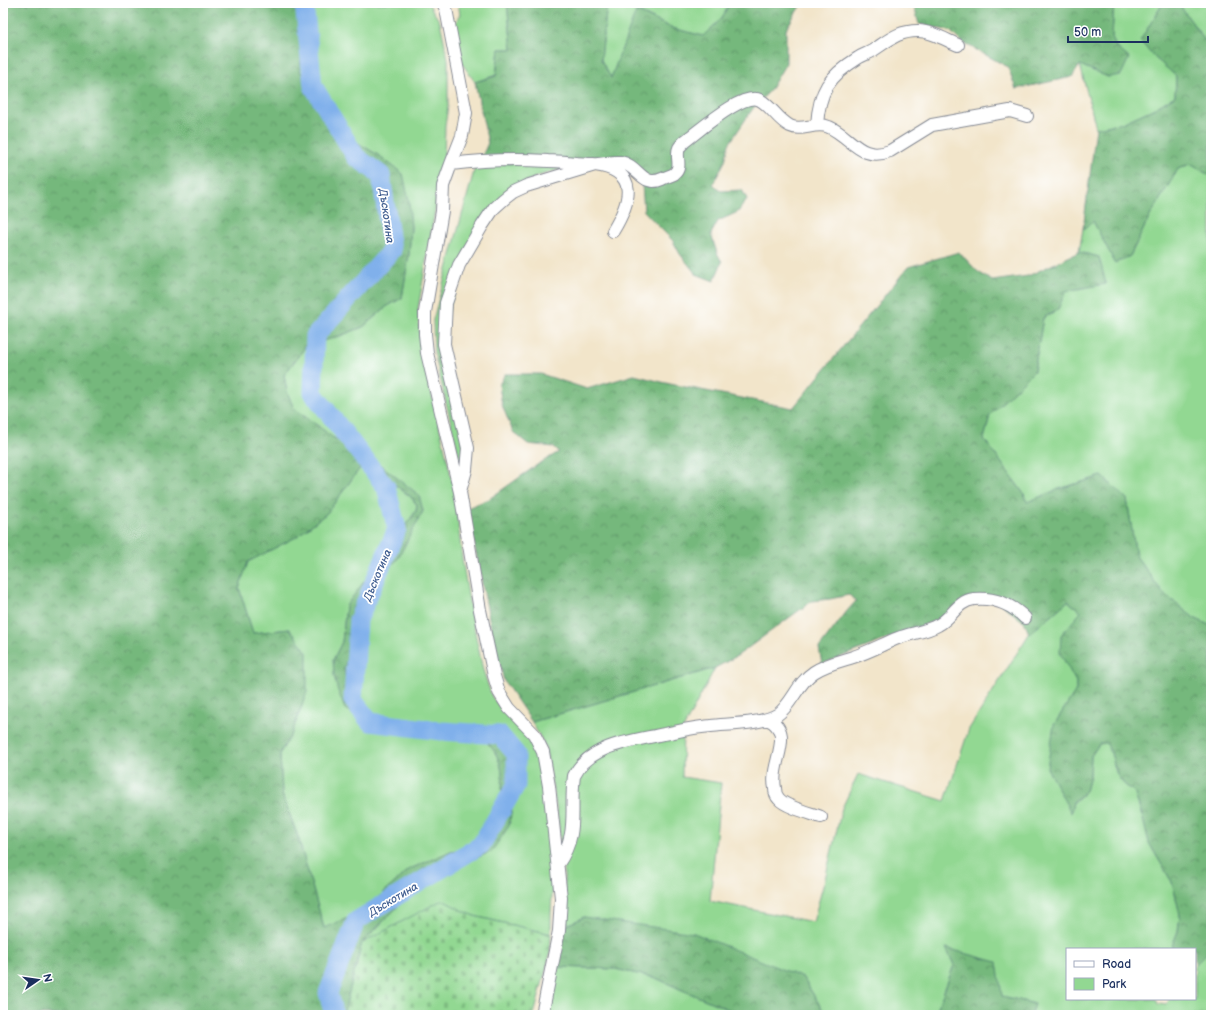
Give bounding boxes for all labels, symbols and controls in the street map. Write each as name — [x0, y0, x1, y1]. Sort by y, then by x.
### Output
scale bar — [1068, 18, 1148, 44]
text: 50 m — [1074, 25, 1101, 40]
water label: Дъскотина — [376, 187, 397, 245]
water label: Дъскотина — [360, 547, 394, 604]
water label: Дъскотина — [365, 879, 421, 920]
legend — [1066, 948, 1196, 1000]
text: Road — [1102, 957, 1131, 972]
north arrow — [18, 960, 58, 1000]
text: N — [40, 972, 55, 983]
text: Park — [1102, 977, 1126, 992]

